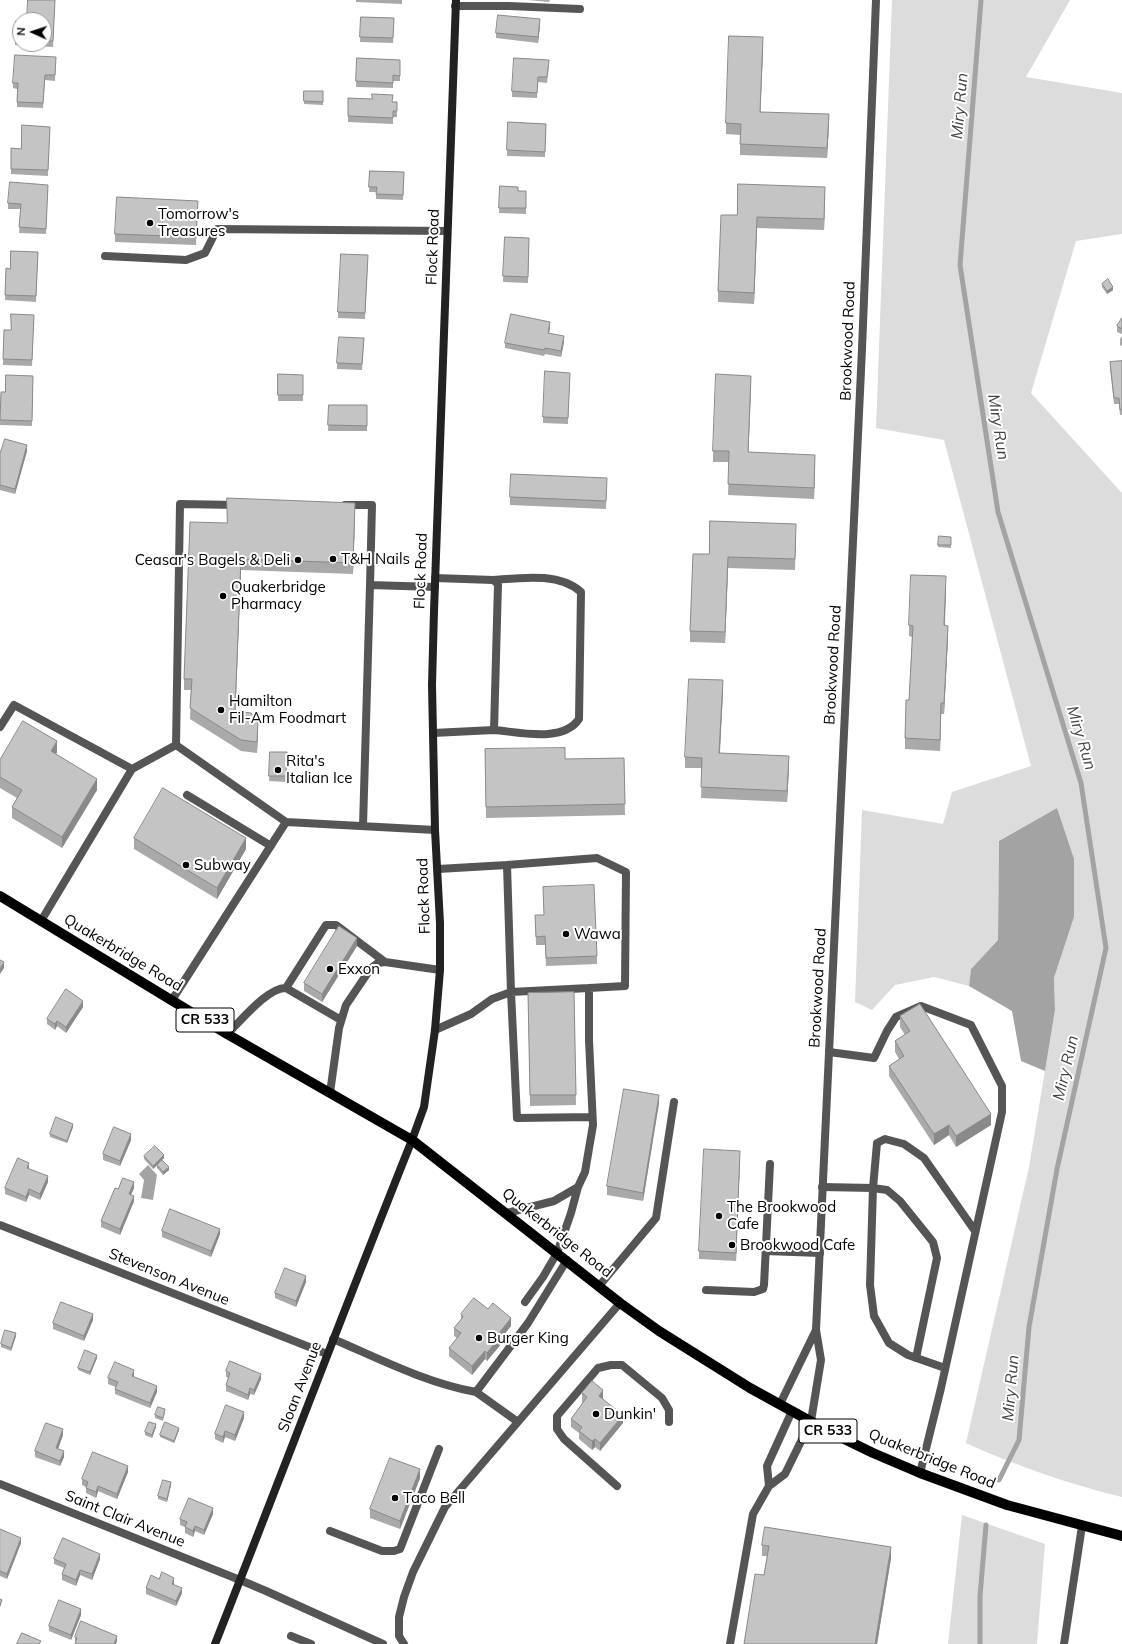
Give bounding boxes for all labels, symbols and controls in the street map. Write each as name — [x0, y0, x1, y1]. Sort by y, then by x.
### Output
north arrow — [12, 12, 52, 52]
text: N — [14, 27, 28, 36]
water label: Miry Run — [948, 72, 972, 140]
place label: Tomorrow's Treasures — [158, 205, 239, 240]
street label: Flock Road — [423, 209, 443, 285]
marker: Tomorrow's Treasures — [145, 218, 155, 228]
street label: Brookwood Road — [837, 281, 859, 401]
water label: Miry Run — [983, 393, 1013, 461]
street label: Flock Road — [411, 533, 431, 609]
place label: T&H Nails — [341, 550, 410, 568]
place label: Ceasar's Bagels & Deli — [135, 551, 290, 569]
marker: T&H Nails — [328, 554, 338, 564]
marker: Ceasar's Bagels & Deli — [293, 555, 303, 565]
place label: Quakerbridge Pharmacy — [231, 578, 326, 613]
marker: Quakerbridge Pharmacy — [218, 591, 228, 601]
street label: Brookwood Road — [821, 605, 845, 725]
place label: Hamilton Fil-Am Foodmart — [229, 692, 346, 727]
water label: Miry Run — [1062, 704, 1100, 772]
marker: Hamilton Fil-Am Foodmart — [216, 705, 226, 715]
place label: Rita's Italian Ice — [286, 752, 352, 787]
marker: Rita's Italian Ice — [273, 765, 283, 775]
place label: Subway — [194, 856, 251, 874]
street label: Flock Road — [414, 858, 434, 934]
marker: Subway — [181, 860, 191, 870]
street label: Quakerbridge Road — [60, 910, 186, 996]
place label: Wawa — [574, 925, 621, 943]
street label: Brookwood Road — [806, 928, 830, 1048]
marker: Wawa — [561, 929, 571, 939]
place label: Exxon — [338, 960, 380, 978]
marker: Exxon — [325, 964, 335, 974]
road number: CR 533 — [176, 1008, 234, 1032]
water label: Miry Run — [1049, 1034, 1083, 1102]
street label: Quakerbridge Road — [498, 1184, 616, 1282]
place label: The Brookwood Cafe — [727, 1198, 836, 1233]
marker: The Brookwood Cafe — [714, 1211, 724, 1221]
place label: Brookwood Cafe — [740, 1236, 855, 1254]
marker: Brookwood Cafe — [727, 1240, 737, 1250]
street label: Stevenson Avenue — [106, 1245, 232, 1309]
place label: Burger King — [487, 1329, 569, 1347]
marker: Burger King — [474, 1333, 484, 1343]
street label: Sloan Avenue — [274, 1339, 326, 1435]
water label: Miry Run — [999, 1354, 1023, 1422]
place label: Dunkin' — [604, 1405, 656, 1423]
marker: Dunkin' — [591, 1409, 601, 1419]
road number: CR 533 — [799, 1419, 857, 1443]
street label: Quakerbridge Road — [866, 1425, 998, 1493]
street label: Saint Clair Avenue — [62, 1487, 188, 1551]
place label: Taco Bell — [403, 1489, 465, 1507]
marker: Taco Bell — [390, 1493, 400, 1503]

